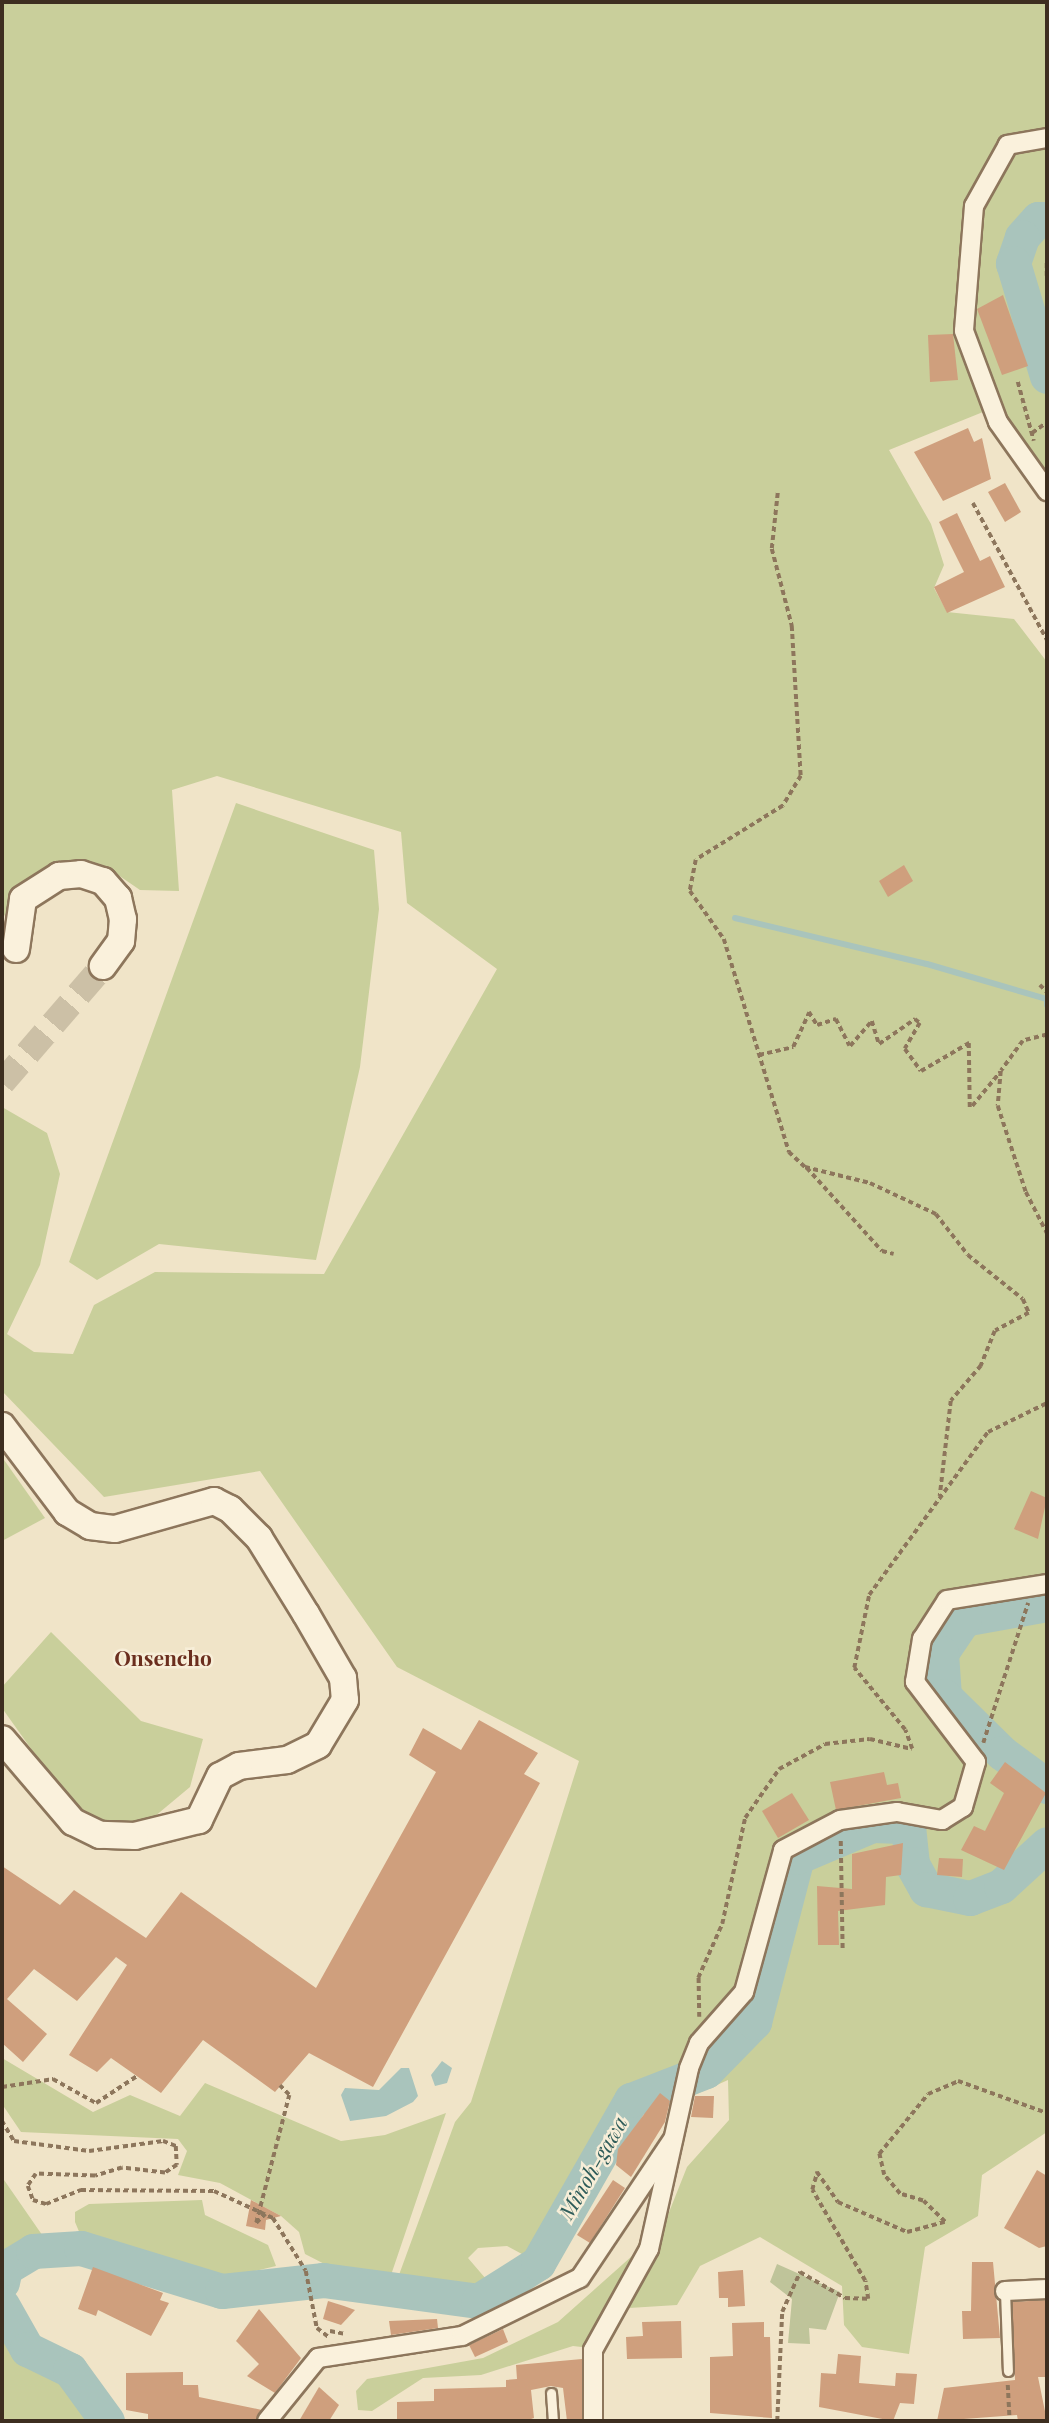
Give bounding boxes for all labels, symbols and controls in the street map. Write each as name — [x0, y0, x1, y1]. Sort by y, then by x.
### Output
district label: Onsencho — [114, 1644, 212, 1670]
water label: Minoh-gawa — [552, 2111, 632, 2223]

